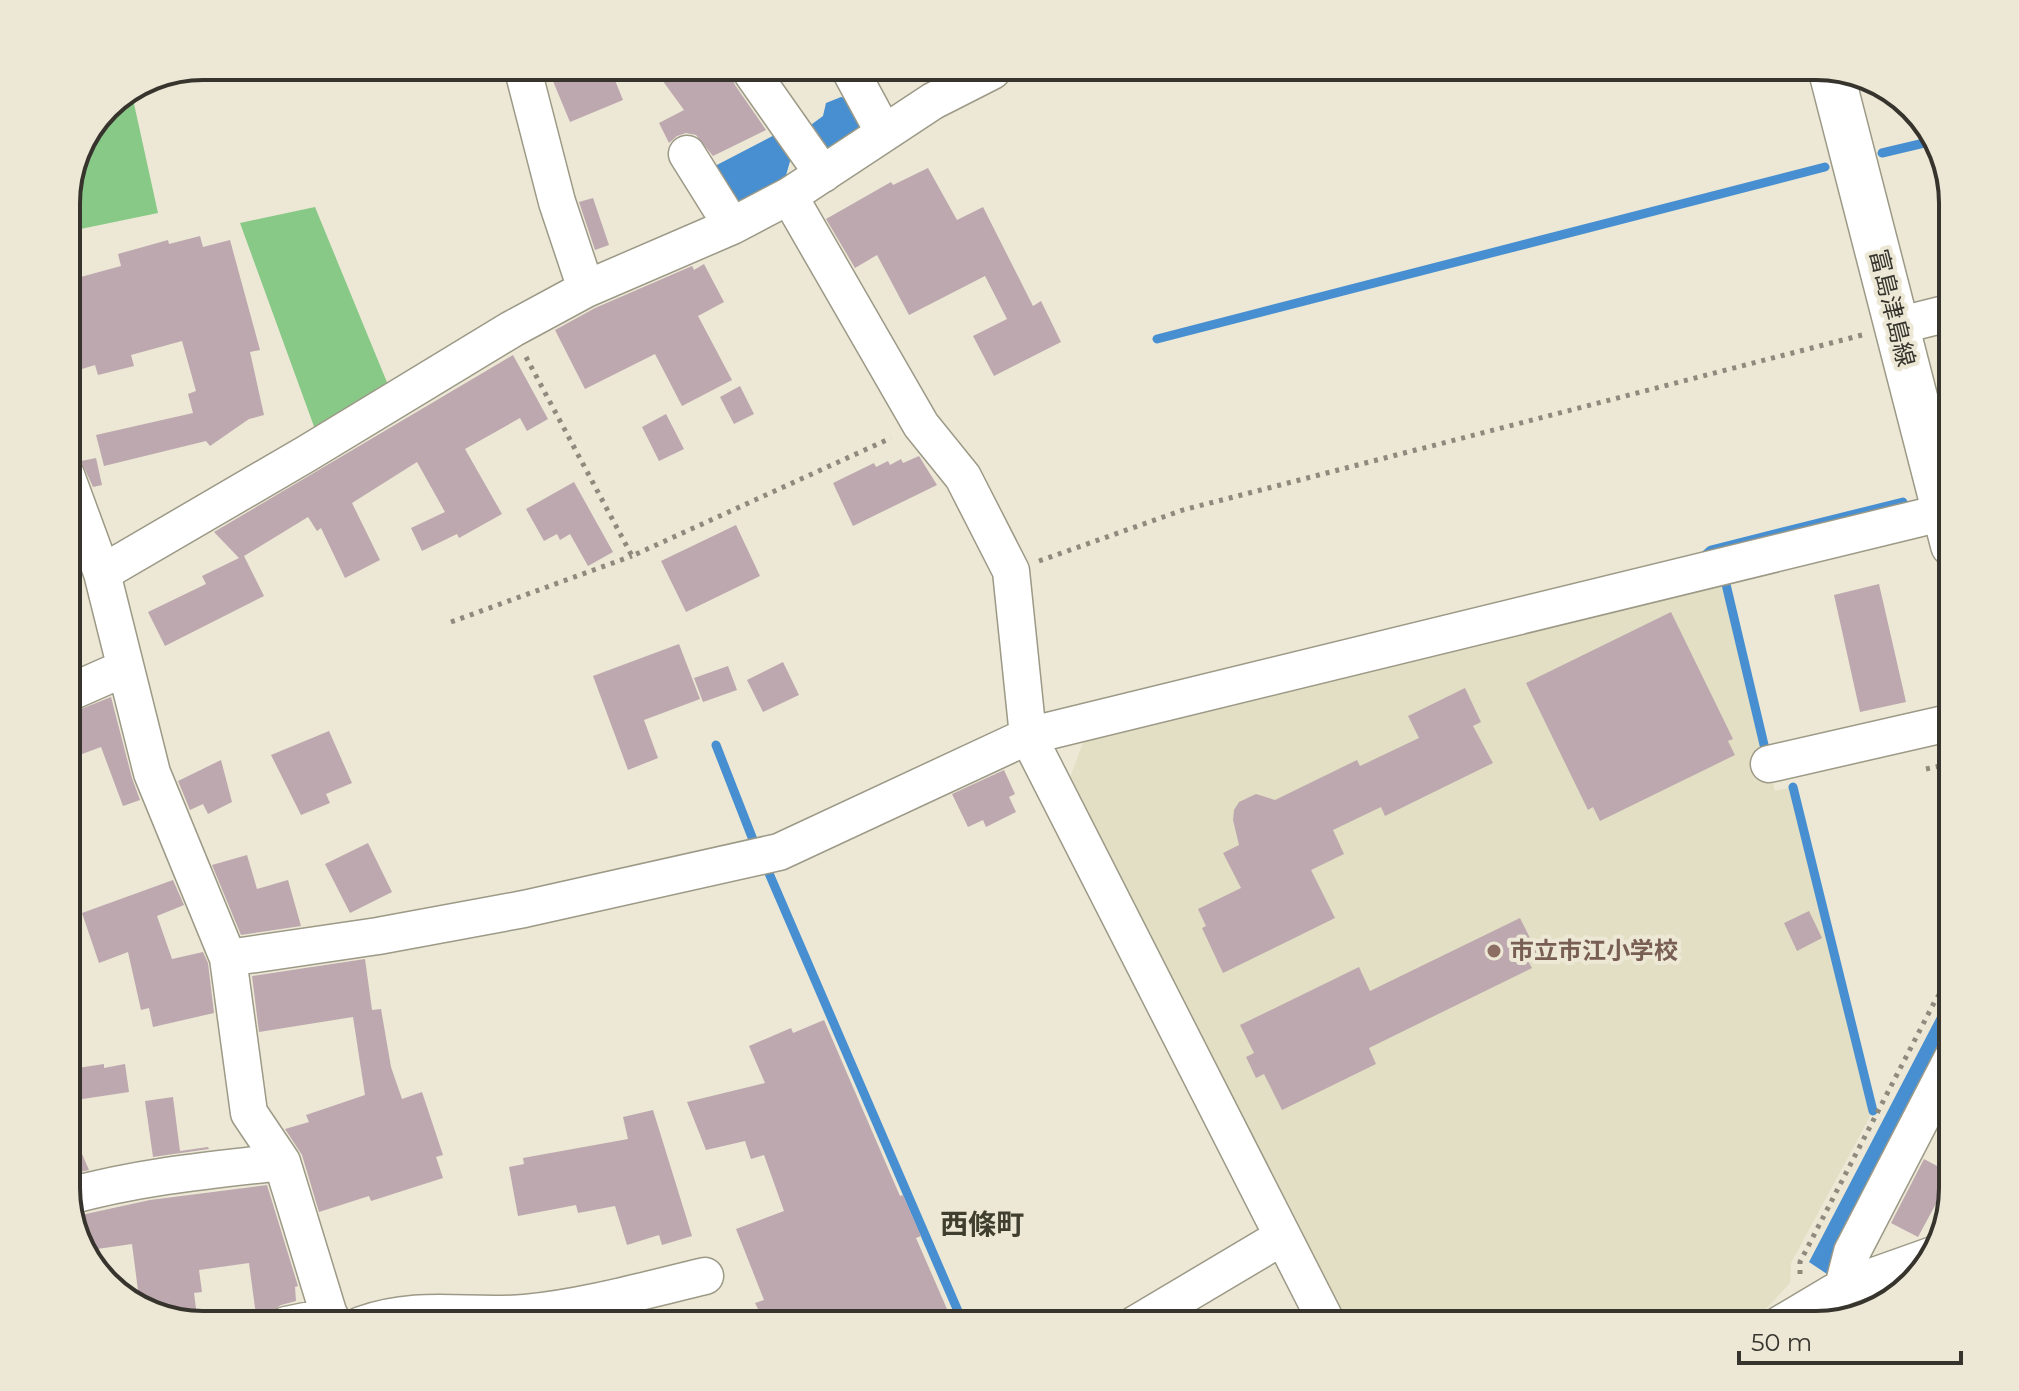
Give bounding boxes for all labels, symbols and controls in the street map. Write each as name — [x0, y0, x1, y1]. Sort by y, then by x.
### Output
street label: 富島津島線 — [1864, 246, 1921, 370]
place label: 市立市江小学校 — [1510, 936, 1678, 965]
marker: 市立市江小学校 — [1485, 942, 1503, 960]
district label: 西條町 — [940, 1207, 1024, 1241]
scale bar — [1739, 1315, 1961, 1365]
text: 50 m — [1751, 1328, 1812, 1357]

